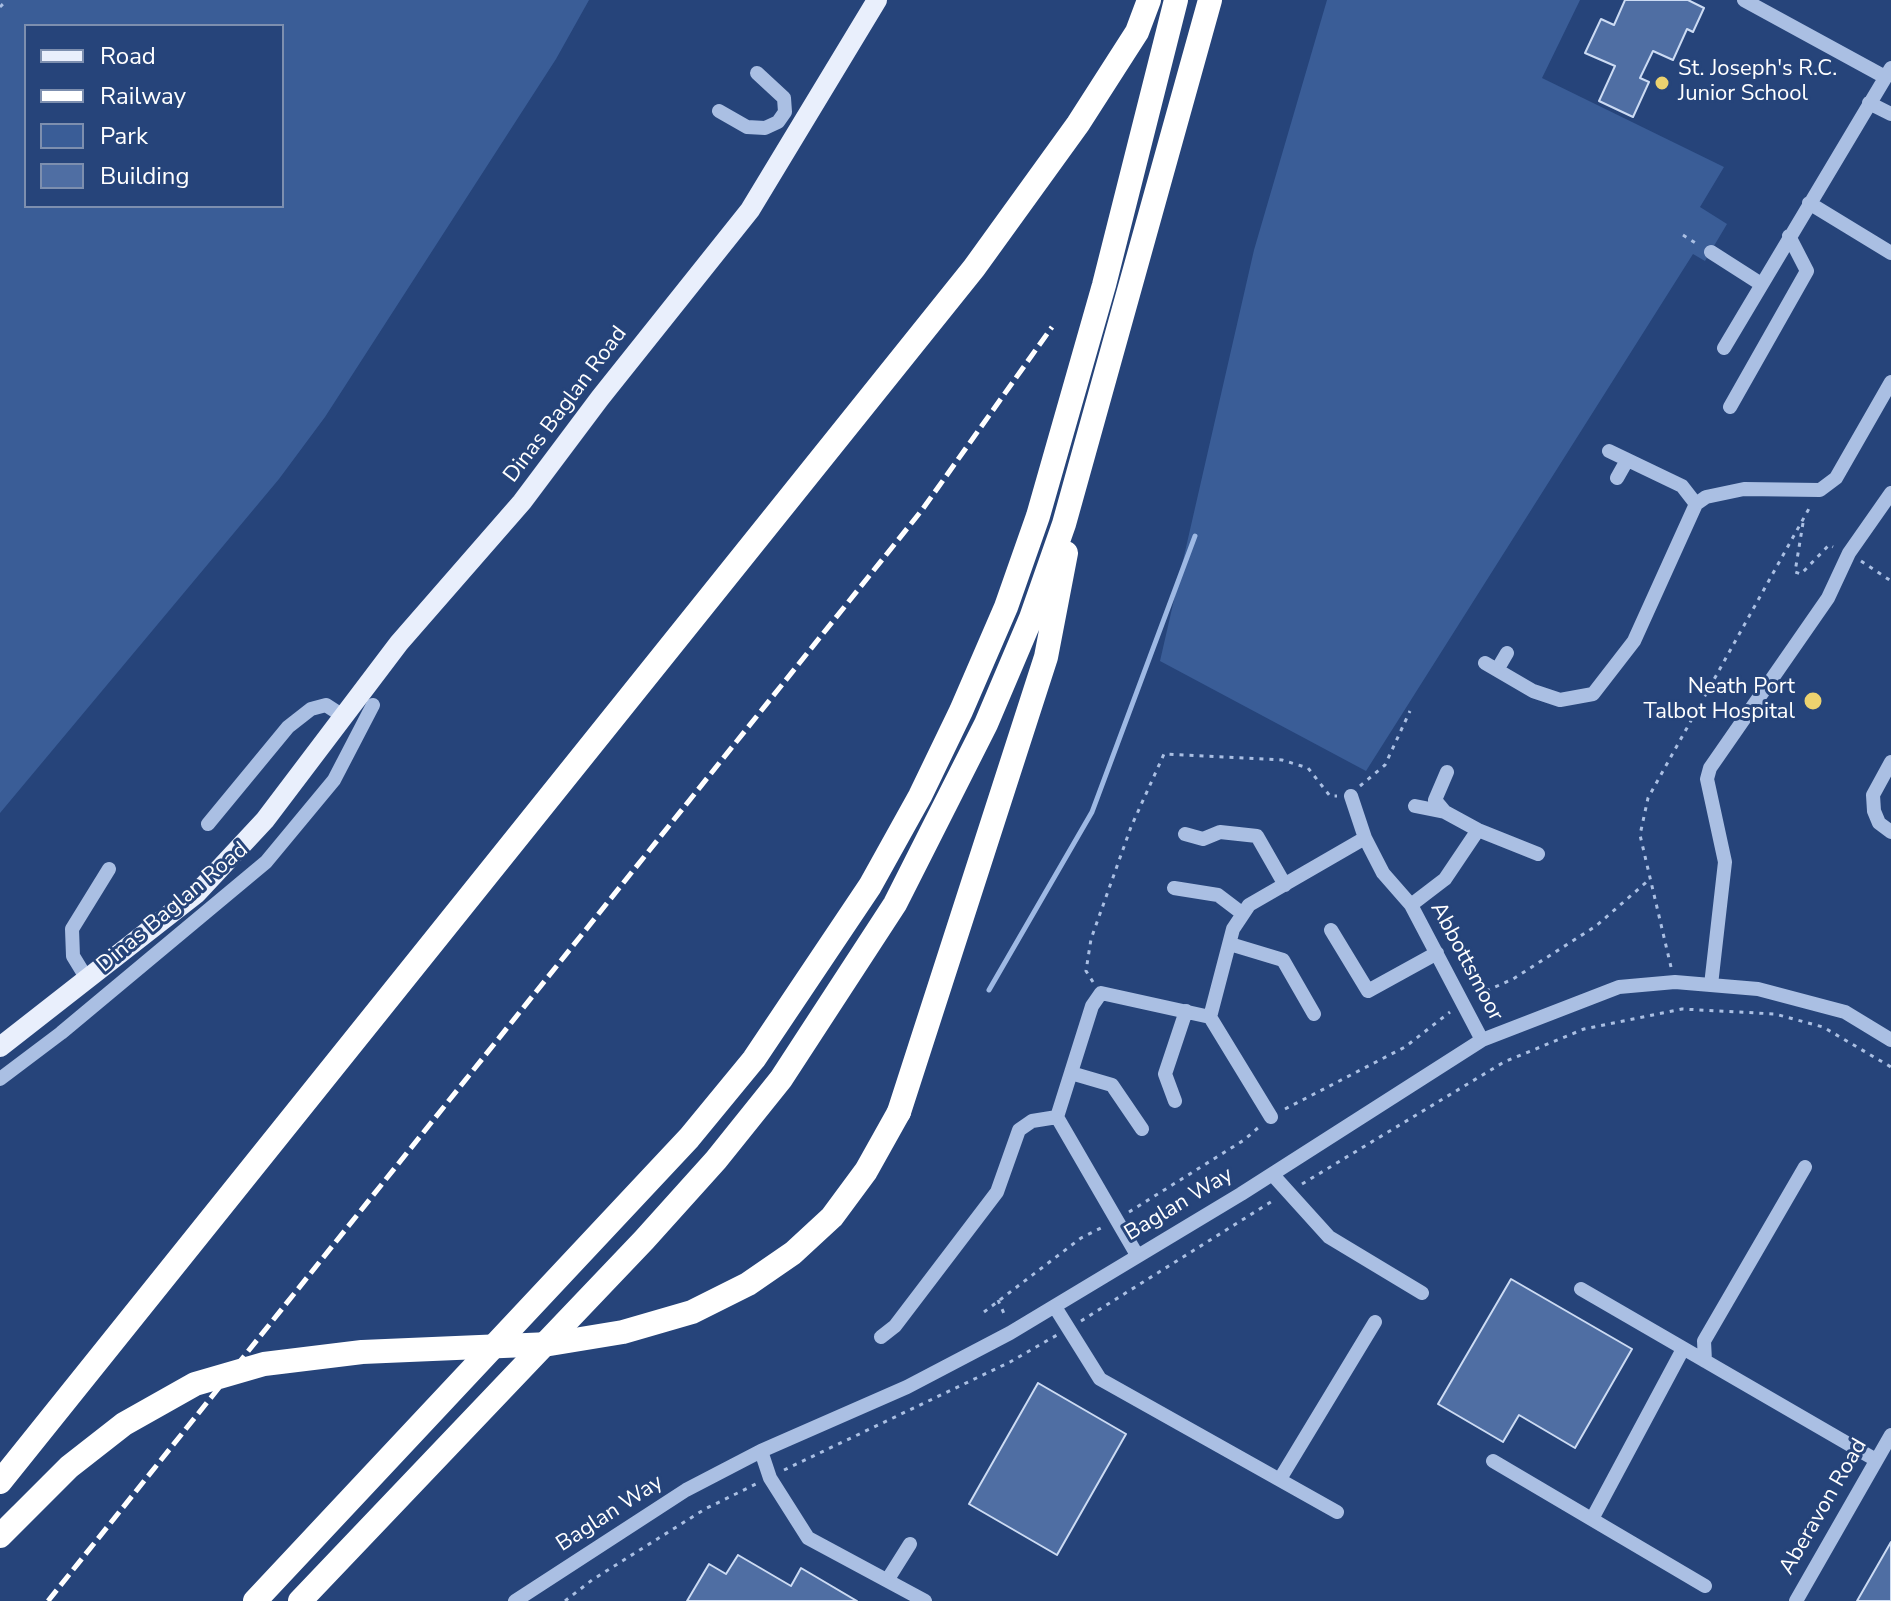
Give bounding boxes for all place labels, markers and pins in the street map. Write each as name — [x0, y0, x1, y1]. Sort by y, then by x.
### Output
place label: St. Joseph's R.C. Junior School — [1678, 57, 1837, 108]
marker: St. Joseph's R.C. Junior School — [1653, 74, 1671, 92]
place label: Neath Port Talbot Hospital — [1644, 675, 1795, 726]
marker: Neath Port Talbot Hospital — [1802, 690, 1824, 712]

